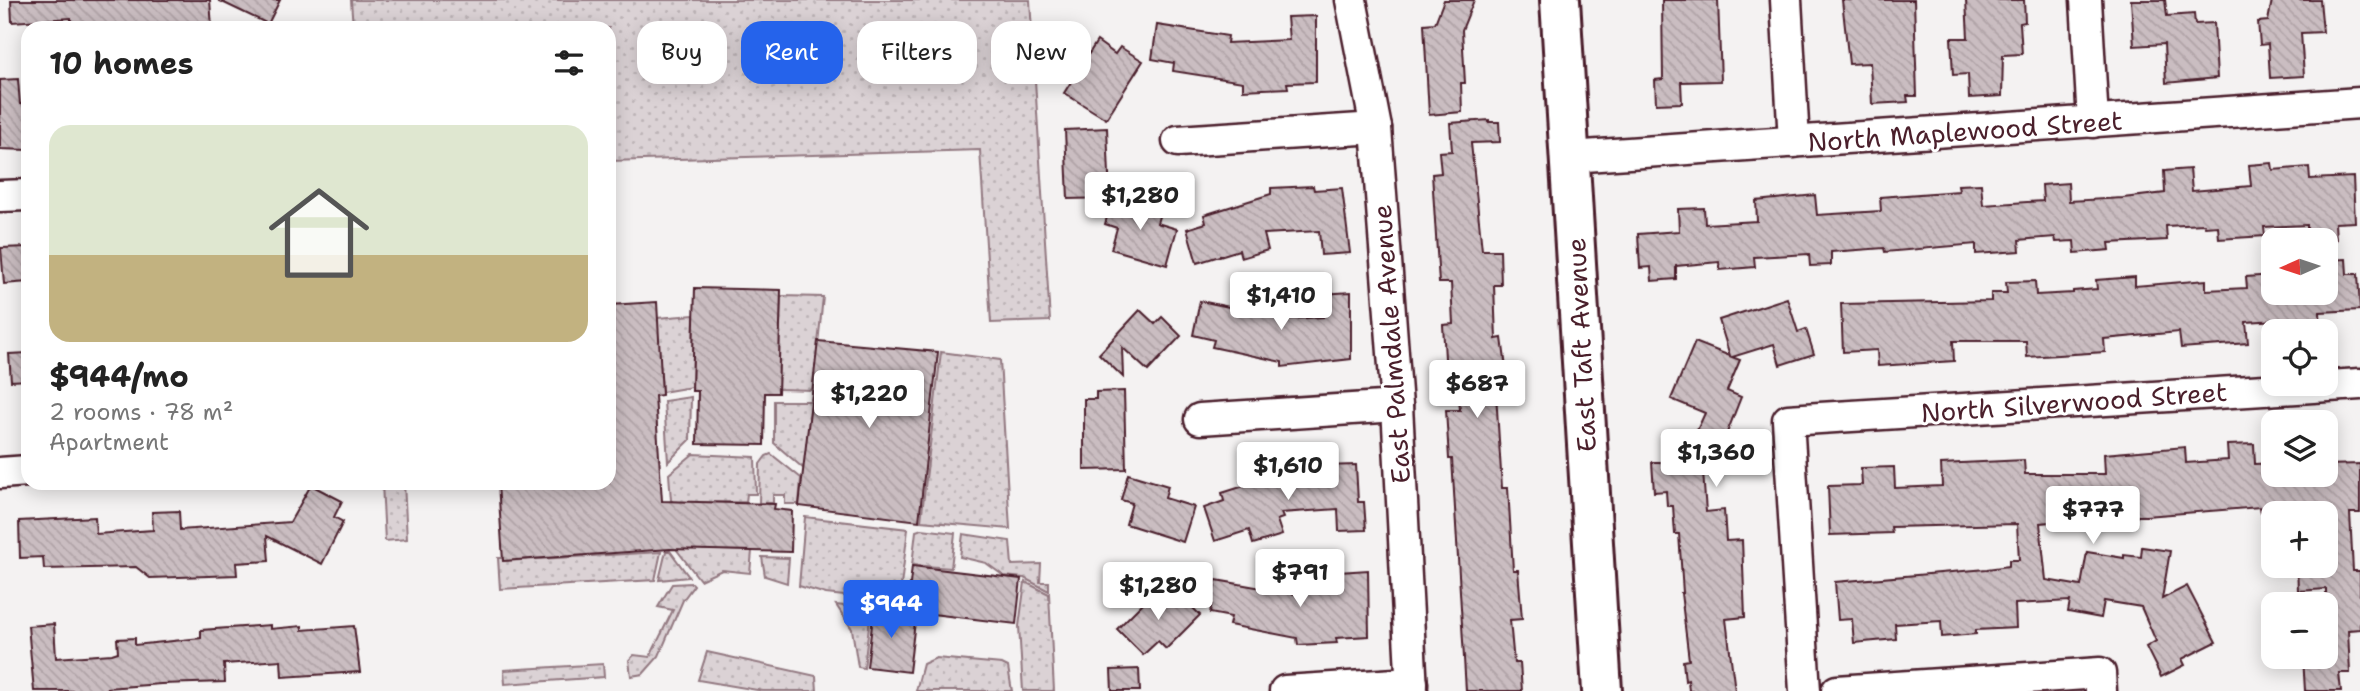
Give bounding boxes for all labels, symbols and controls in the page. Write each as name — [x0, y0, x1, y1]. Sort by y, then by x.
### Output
chip: Buy — [637, 21, 727, 84]
chip: Rent — [741, 21, 843, 84]
chip: Filters — [857, 21, 977, 84]
chip: New — [991, 21, 1091, 84]
text: 10 homes — [49, 43, 194, 84]
icon: filters — [550, 44, 588, 82]
street label: North Maplewood Street — [1806, 103, 2124, 159]
icon: home — [256, 170, 382, 296]
pin: $1,280 — [1083, 173, 1197, 232]
text: $1,280 — [1101, 180, 1179, 210]
street label: East Palmdale Avenue — [1364, 203, 1418, 485]
north arrow — [2261, 228, 2338, 304]
map controls — [2261, 228, 2338, 669]
street label: East Taft Avenue — [1558, 237, 1604, 453]
pin: $1,410 — [1224, 272, 1338, 332]
text: $1,410 — [1246, 280, 1316, 310]
button: locate — [2261, 319, 2338, 396]
text: $944/mo — [49, 356, 189, 397]
pin: $687 — [1436, 360, 1518, 420]
text: $687 — [1445, 368, 1509, 398]
pin: $1,220 — [812, 370, 926, 430]
street label: North Silverwood Street — [1920, 374, 2228, 430]
text: $1,220 — [830, 378, 908, 408]
text: 2 rooms · 78 m² — [49, 397, 233, 427]
button: layers — [2261, 410, 2338, 487]
text: Apartment — [49, 427, 169, 457]
pin: $1,360 — [1659, 430, 1773, 489]
text: $1,360 — [1677, 437, 1755, 467]
pin: $1,610 — [1231, 442, 1345, 502]
text: $1,610 — [1253, 450, 1323, 480]
pin: $777 — [2052, 486, 2134, 546]
text: $777 — [2062, 494, 2124, 524]
button: + — [2261, 501, 2338, 578]
pin: $791 — [1259, 550, 1341, 609]
text: $791 — [1271, 557, 1329, 587]
pin: $1,280 — [1101, 562, 1215, 622]
text: $1,280 — [1119, 570, 1197, 600]
pin: $944 — [850, 580, 932, 640]
text: $944 — [859, 588, 923, 618]
button: − — [2261, 592, 2338, 669]

